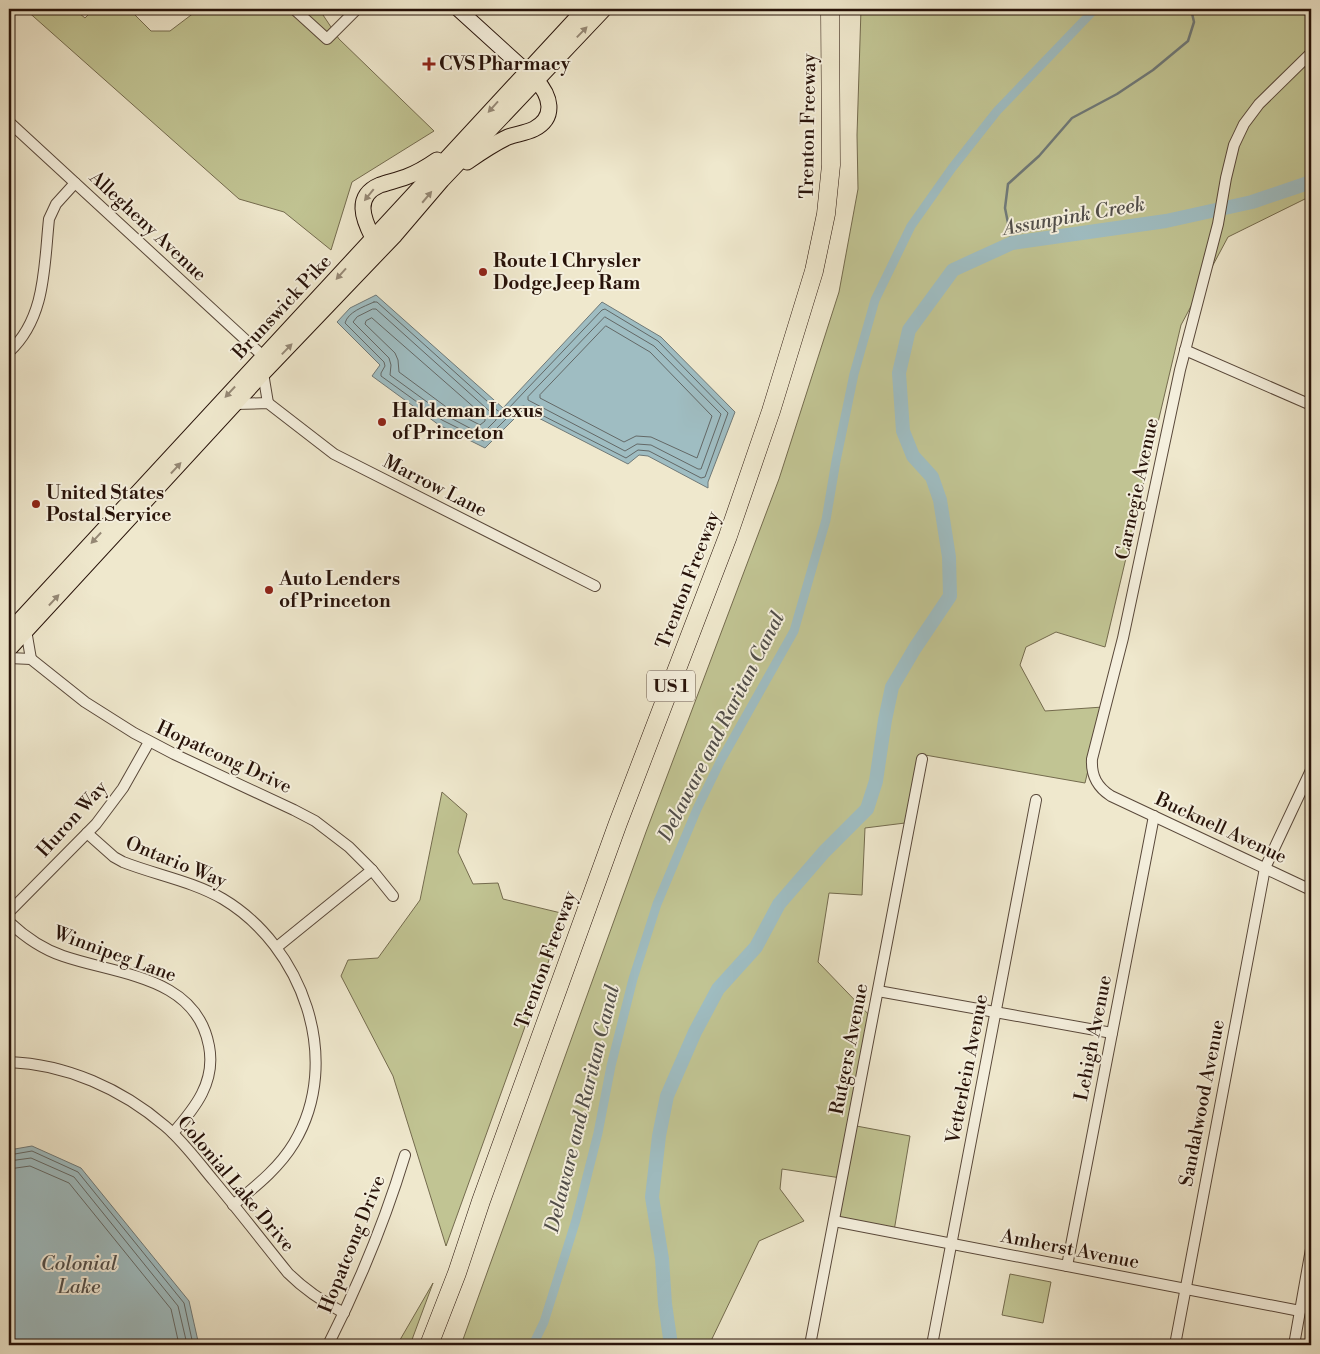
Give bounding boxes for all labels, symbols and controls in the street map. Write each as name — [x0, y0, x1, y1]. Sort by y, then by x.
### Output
one-way arrow — [576, 26, 588, 38]
place label: CVS Pharmacy — [439, 52, 571, 76]
street label: Trenton Freeway — [795, 52, 821, 199]
marker: CVS Pharmacy — [423, 58, 435, 70]
one-way arrow — [487, 101, 499, 113]
street label: Allegheny Avenue — [84, 165, 212, 286]
one-way arrow — [364, 188, 375, 201]
one-way arrow — [421, 192, 433, 204]
water label: Assunpink Creek — [999, 192, 1147, 242]
place label: Route 1 Chrysler Dodge Jeep Ram — [493, 249, 642, 295]
street label: Brunswick Pike — [227, 250, 337, 365]
marker: Route 1 Chrysler Dodge Jeep Ram — [477, 266, 489, 278]
one-way arrow — [335, 267, 347, 279]
one-way arrow — [281, 343, 293, 355]
one-way arrow — [224, 386, 236, 398]
place label: Haldeman Lexus of Princeton — [392, 399, 543, 445]
marker: Haldeman Lexus of Princeton — [376, 416, 388, 428]
street label: Carnegie Avenue — [1110, 416, 1164, 562]
street label: Marrow Lane — [379, 450, 491, 522]
one-way arrow — [170, 463, 182, 475]
place label: United States Postal Service — [46, 481, 171, 527]
marker: United States Postal Service — [30, 498, 42, 510]
street label: Trenton Freeway — [651, 507, 726, 652]
one-way arrow — [90, 531, 102, 543]
place label: Auto Lenders of Princeton — [278, 567, 400, 613]
marker: Auto Lenders of Princeton — [263, 584, 275, 596]
one-way arrow — [48, 595, 60, 607]
water label: Delaware and Raritan Canal — [653, 608, 791, 847]
road number: US 1 — [647, 670, 695, 701]
street label: Hopatcong Drive — [152, 715, 296, 799]
street label: Huron Way — [31, 775, 113, 862]
street label: Bucknell Avenue — [1150, 787, 1291, 869]
street label: Ontario Way — [122, 831, 231, 893]
street label: Trenton Freeway — [510, 887, 582, 1032]
street label: Winnipeg Lane — [49, 920, 180, 987]
street label: Lehigh Avenue — [1069, 973, 1117, 1103]
street label: Rutgers Avenue — [825, 981, 873, 1117]
water label: Delaware and Raritan Canal — [540, 982, 626, 1236]
street label: Vetterlein Avenue — [941, 992, 993, 1147]
street label: Sandalwood Avenue — [1174, 1018, 1230, 1188]
street label: Colonial Lake Drive — [172, 1111, 300, 1257]
street label: Hopatcong Drive — [313, 1171, 391, 1317]
street label: Amherst Avenue — [998, 1224, 1141, 1274]
water label: Colonial Lake — [41, 1252, 118, 1300]

